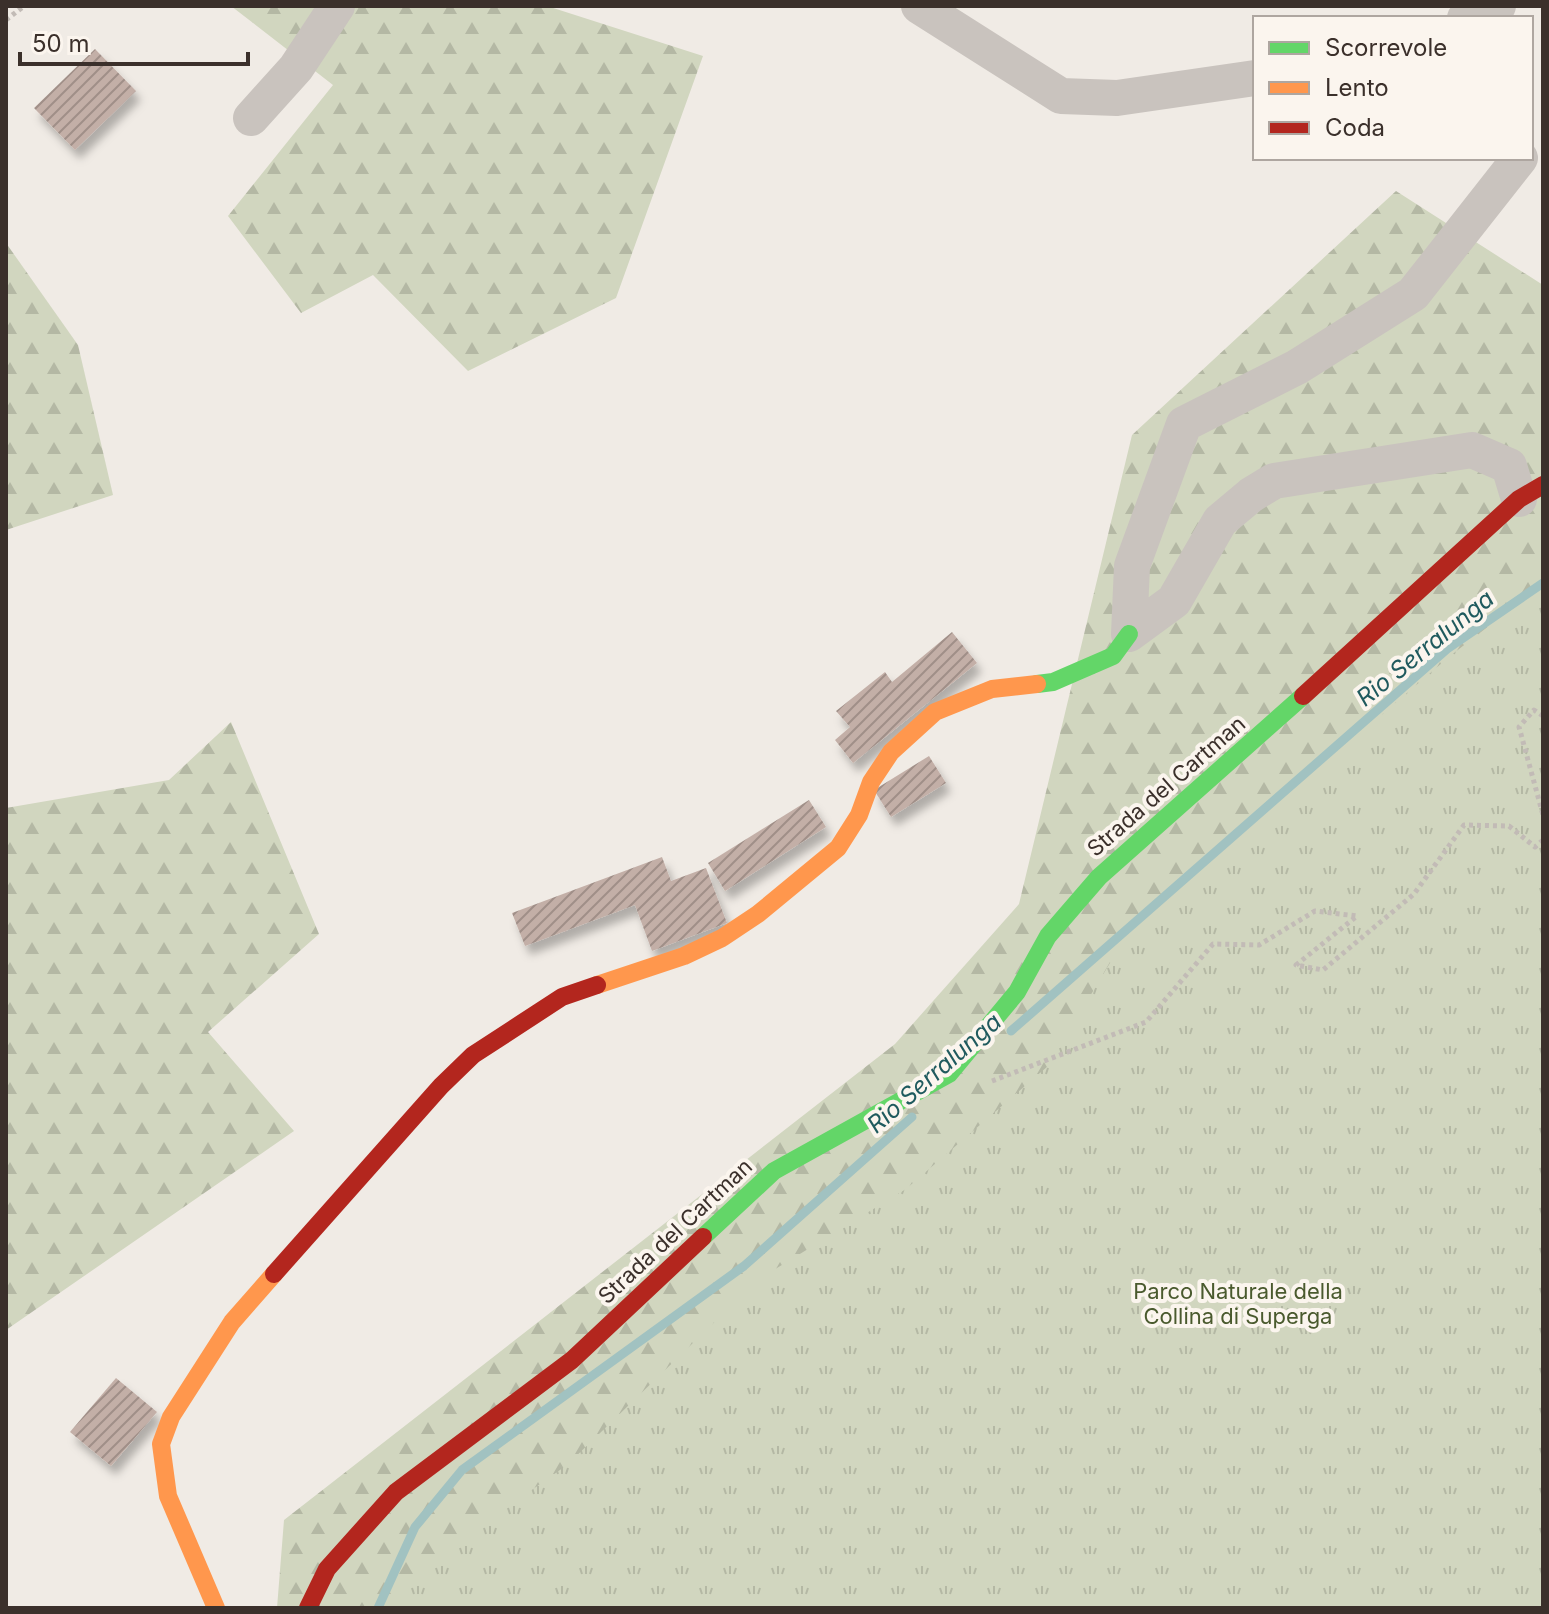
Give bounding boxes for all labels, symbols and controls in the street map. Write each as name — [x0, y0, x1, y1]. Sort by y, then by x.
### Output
scale bar — [20, 16, 248, 66]
legend — [1253, 16, 1533, 160]
text: 50 m — [32, 29, 90, 58]
text: Scorrevole — [1325, 33, 1447, 62]
text: Lento — [1325, 73, 1389, 102]
text: Coda — [1325, 113, 1385, 142]
water label: Rio Serralunga — [1351, 584, 1499, 712]
street label: Strada del Cartman — [1082, 710, 1250, 862]
water label: Rio Serralunga — [861, 1007, 1007, 1139]
street label: Strada del Cartman — [593, 1153, 757, 1309]
park label: Parco Naturale della Collina di Superga — [1133, 1278, 1343, 1329]

